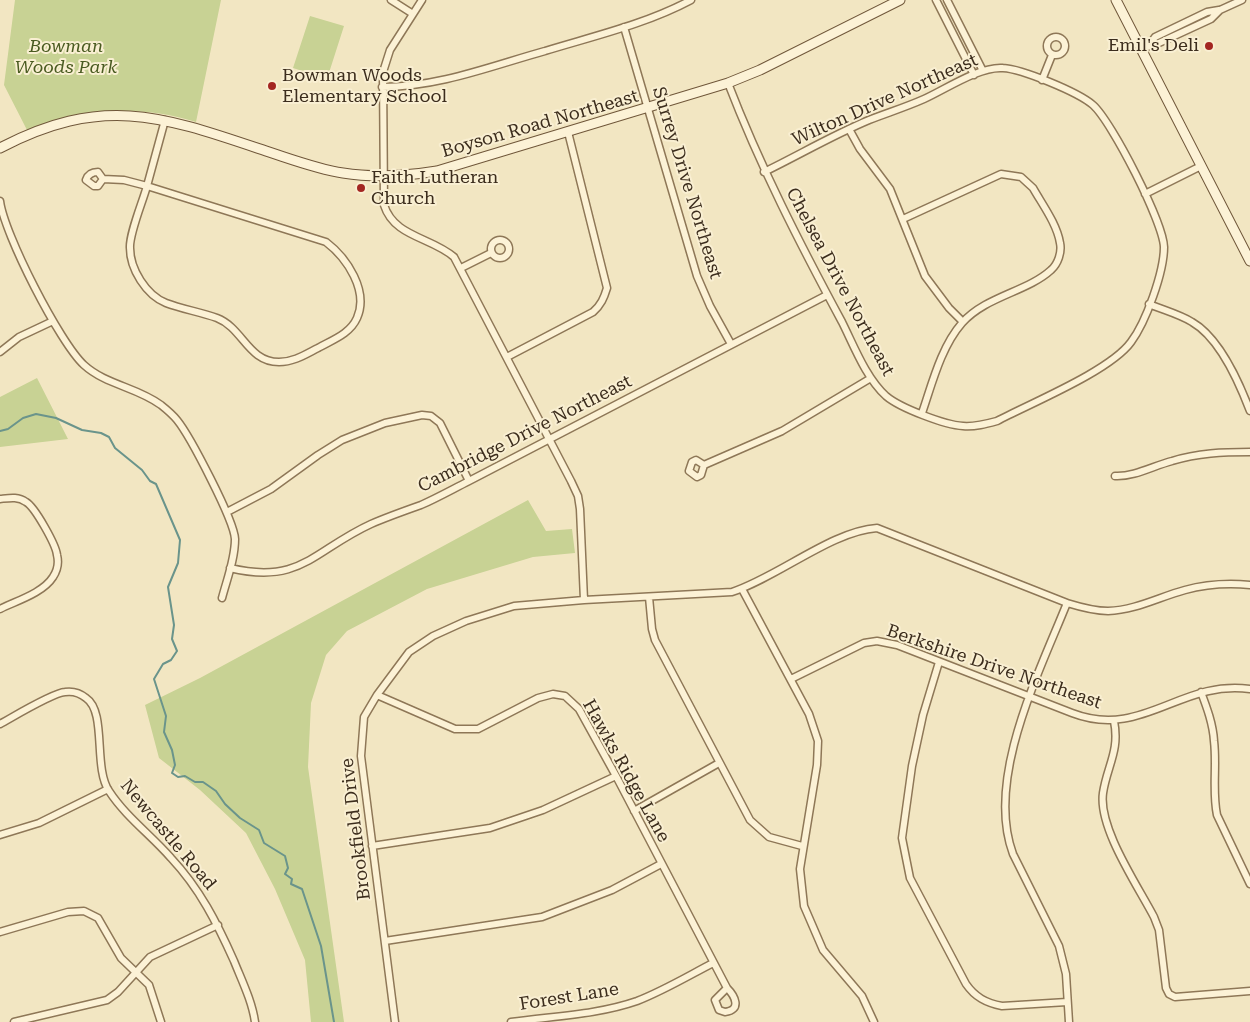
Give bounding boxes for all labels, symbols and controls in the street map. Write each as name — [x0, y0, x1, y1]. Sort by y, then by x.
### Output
place label: Emil's Deli — [1108, 35, 1199, 57]
park label: Bowman Woods Park — [15, 36, 117, 78]
marker: Emil's Deli — [1203, 40, 1215, 52]
street label: Wilton Drive Northeast — [789, 49, 981, 151]
place label: Bowman Woods Elementary School — [282, 65, 447, 108]
marker: Bowman Woods Elementary School — [266, 80, 278, 92]
street label: Surrey Drive Northeast — [647, 84, 727, 282]
street label: Boyson Road Northeast — [439, 86, 641, 162]
place label: Faith Lutheran Church — [371, 167, 498, 210]
marker: Faith Lutheran Church — [355, 182, 367, 194]
street label: Chelsea Drive Northeast — [781, 184, 899, 380]
street label: Cambridge Drive Northeast — [415, 371, 635, 497]
street label: Berkshire Drive Northeast — [884, 620, 1104, 714]
street label: Hawks Ridge Lane — [578, 696, 674, 846]
street label: Brookfield Drive — [337, 757, 375, 901]
street label: Newcastle Road — [115, 775, 221, 895]
street label: Forest Lane — [518, 978, 620, 1016]

